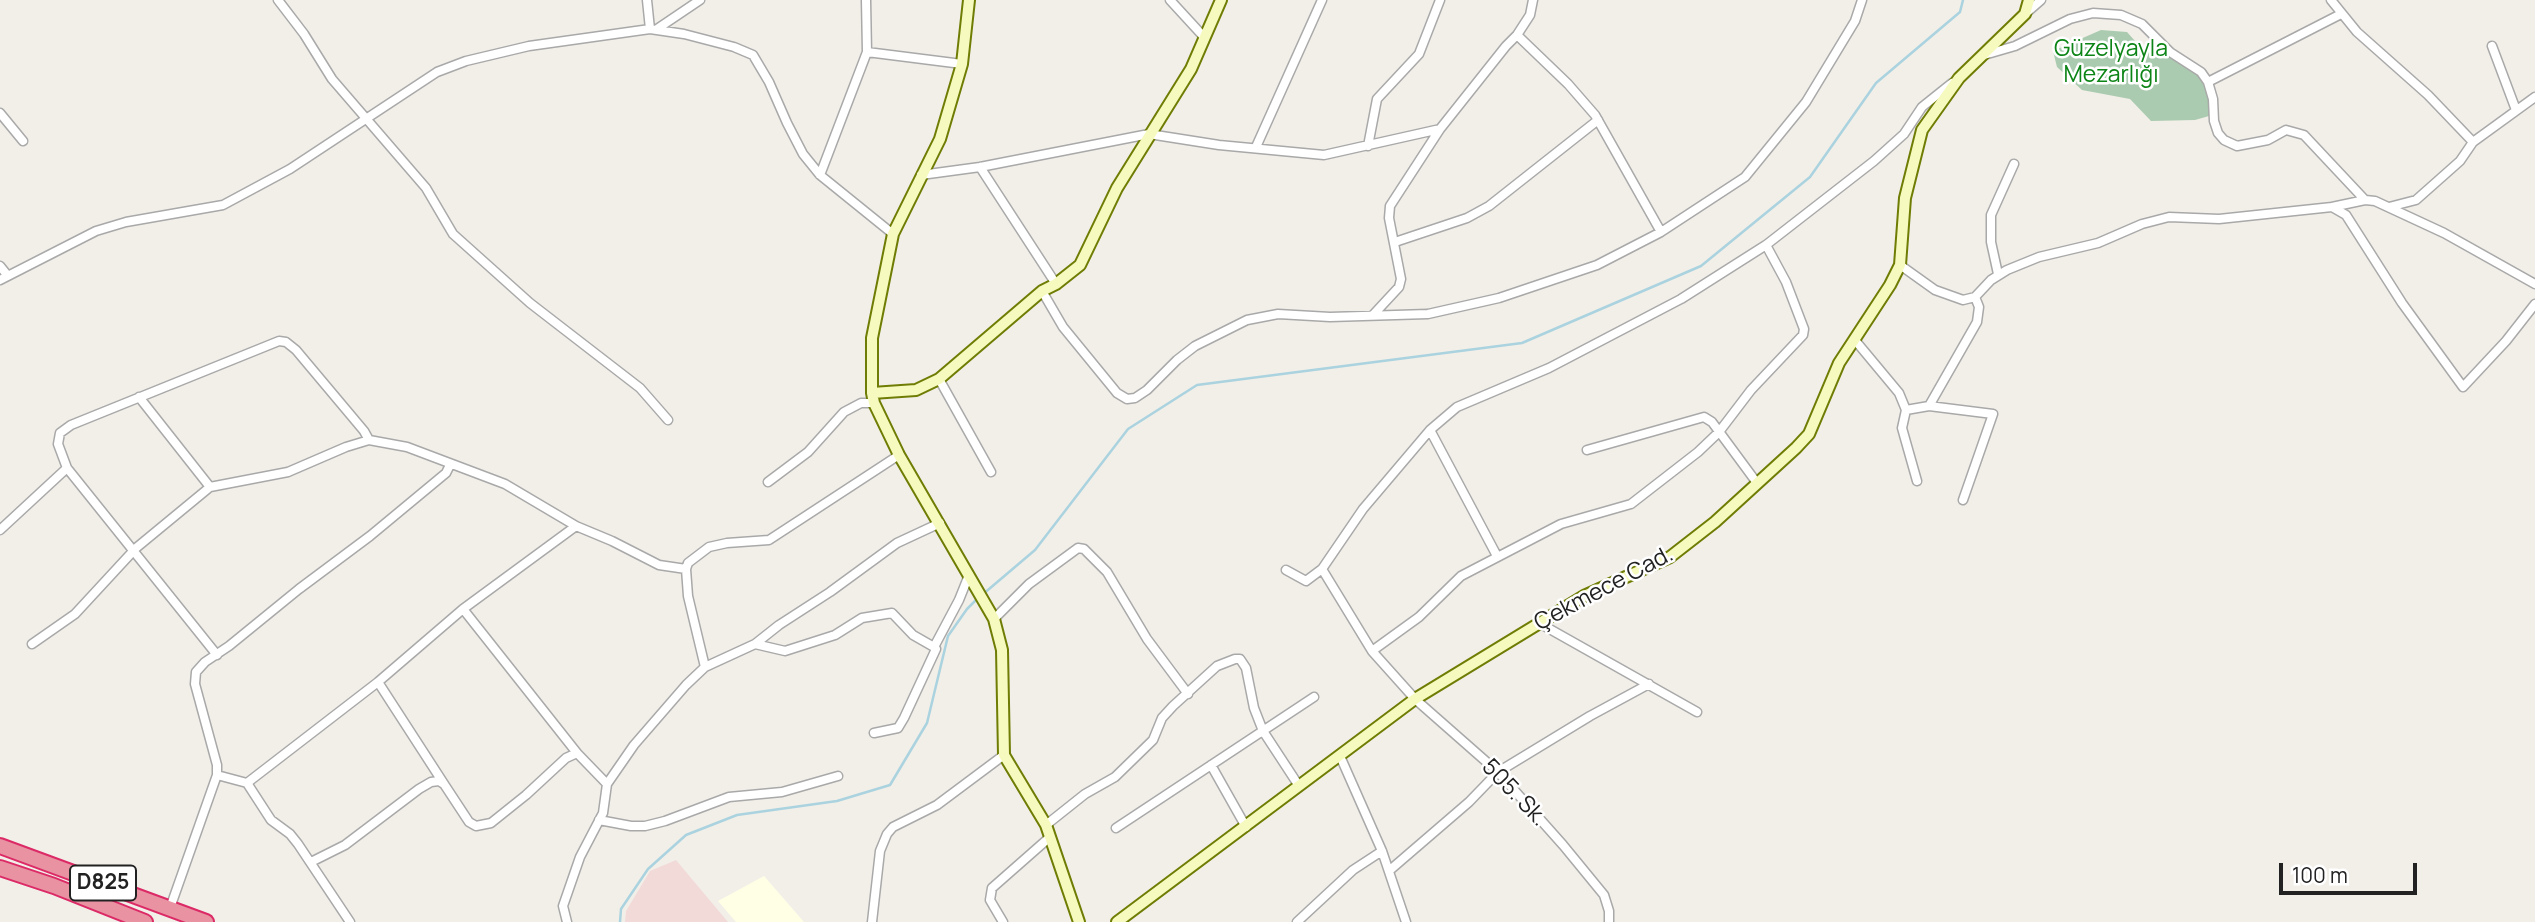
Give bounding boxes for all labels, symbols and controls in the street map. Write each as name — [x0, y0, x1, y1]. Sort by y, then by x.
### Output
park label: Güzelyayla Mezarlığı — [2054, 36, 2168, 90]
street label: Çekmece Cad. — [1530, 541, 1678, 637]
street label: 505. Sk. — [1475, 754, 1553, 832]
scale bar — [2283, 848, 2421, 892]
text: 100 m — [2292, 861, 2348, 889]
road number: D825 — [70, 866, 136, 900]

